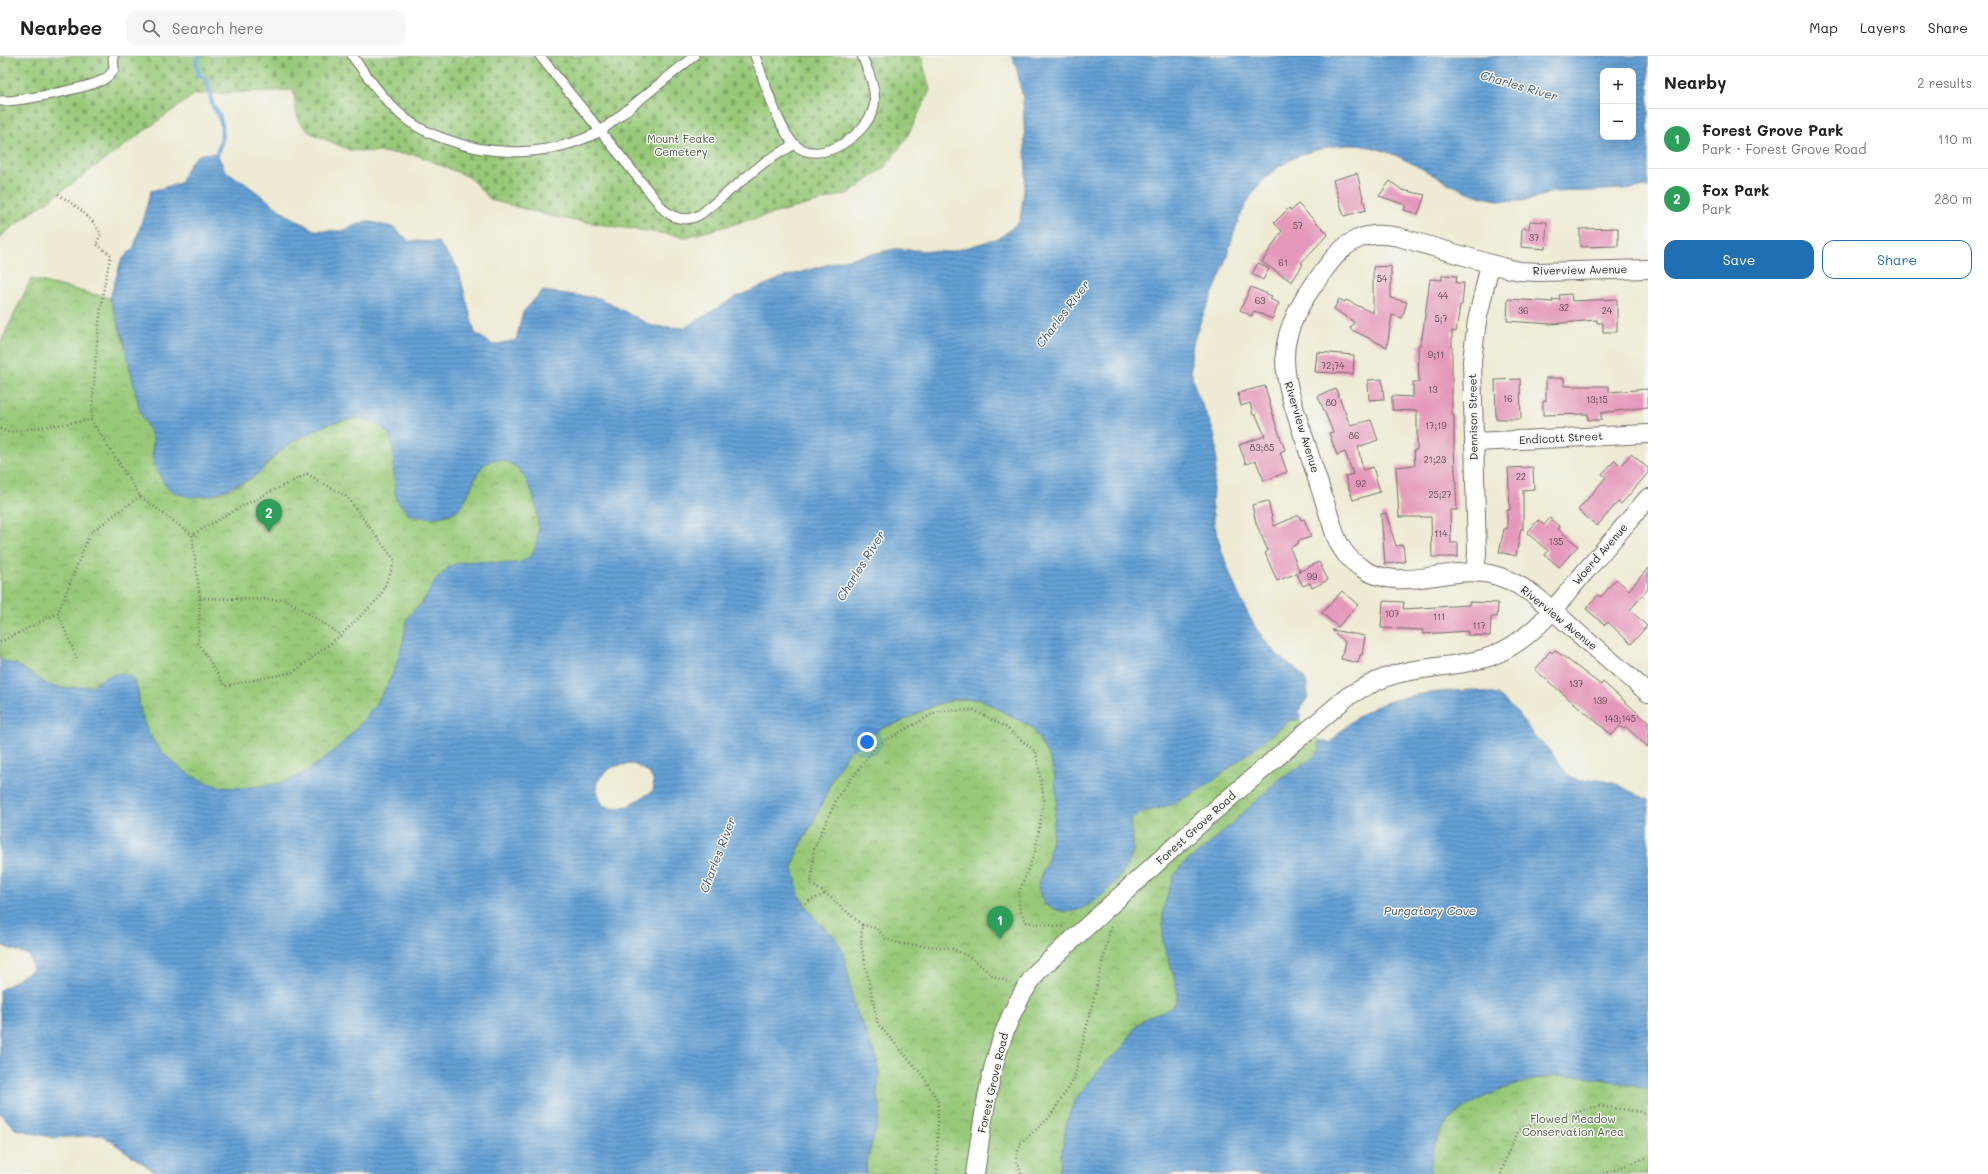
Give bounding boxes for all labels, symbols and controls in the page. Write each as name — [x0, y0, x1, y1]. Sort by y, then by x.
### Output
search box — [126, 10, 406, 46]
text: Nearbee — [20, 15, 102, 40]
icon: search — [140, 17, 162, 39]
text: Search here — [172, 18, 263, 38]
text: Map — [1809, 18, 1838, 37]
text: Layers — [1860, 18, 1906, 37]
text: Share — [1928, 18, 1968, 37]
water label: Charles River — [1479, 66, 1560, 104]
map controls — [1600, 68, 1636, 140]
button: + — [1600, 68, 1636, 104]
text: Nearby — [1664, 71, 1726, 93]
text: 2 results — [1917, 74, 1972, 91]
button: − — [1600, 104, 1636, 140]
text: Forest Grove Park — [1702, 120, 1843, 140]
text: 1 — [1674, 130, 1680, 147]
text: 110 m — [1938, 130, 1972, 147]
park label: Mount Feake Cemetery — [647, 131, 715, 159]
text: Park · Forest Grove Road — [1702, 140, 1867, 157]
text: Fox Park — [1702, 180, 1769, 200]
text: 2 — [1673, 190, 1681, 207]
text: 280 m — [1934, 190, 1972, 207]
text: Park — [1702, 200, 1731, 217]
house number: 57 — [1293, 220, 1303, 231]
house number: 37 — [1529, 232, 1539, 243]
button: Save — [1664, 240, 1814, 279]
button: Share — [1822, 240, 1972, 279]
house number: 61 — [1278, 257, 1288, 268]
street label: Riverview Avenue — [1533, 261, 1628, 278]
house number: 54 — [1377, 273, 1388, 284]
water label: Charles River — [1032, 277, 1093, 350]
house number: 44 — [1438, 290, 1449, 301]
house number: 63 — [1255, 295, 1265, 306]
house number: 32 — [1559, 302, 1569, 313]
house number: 36 — [1518, 305, 1528, 316]
house number: 24 — [1602, 305, 1613, 316]
house number: 5;7 — [1434, 313, 1448, 324]
house number: 9;11 — [1428, 349, 1444, 360]
house number: 72;74 — [1321, 360, 1345, 371]
street label: Dennison Street — [1464, 374, 1481, 460]
street label: Riverview Avenue — [1281, 379, 1324, 474]
house number: 13 — [1428, 384, 1438, 395]
house number: 16 — [1503, 393, 1513, 404]
house number: 13;15 — [1586, 394, 1608, 405]
house number: 80 — [1326, 397, 1337, 408]
house number: 17;19 — [1425, 420, 1447, 431]
street label: Endicott Street — [1519, 428, 1603, 447]
house number: 86 — [1349, 430, 1359, 441]
house number: 83;85 — [1250, 442, 1274, 453]
house number: 21;23 — [1424, 454, 1446, 465]
house number: 22 — [1516, 471, 1526, 482]
house number: 92 — [1356, 478, 1366, 489]
house number: 25;27 — [1428, 489, 1452, 500]
pin: 2 — [256, 499, 282, 532]
street label: Woerd Avenue — [1569, 520, 1631, 588]
water label: Charles River — [832, 527, 888, 604]
house number: 114 — [1434, 528, 1448, 539]
house number: 135 — [1549, 536, 1563, 547]
house number: 99 — [1307, 571, 1318, 582]
street label: Riverview Avenue — [1518, 582, 1601, 653]
house number: 107 — [1385, 608, 1399, 619]
house number: 111 — [1433, 611, 1445, 622]
house number: 117 — [1472, 620, 1486, 631]
house number: 137 — [1569, 678, 1583, 689]
house number: 139 — [1593, 695, 1608, 706]
house number: 143;145 — [1604, 713, 1636, 724]
your location — [857, 732, 877, 752]
street label: Forest Grove Road — [1153, 788, 1239, 867]
water label: Charles River — [695, 814, 739, 895]
water label: Purgatory Cove — [1384, 902, 1476, 918]
pin: 1 — [987, 906, 1013, 939]
street label: Forest Grove Road — [974, 1031, 1011, 1134]
park label: Flowed Meadow Conservation Area — [1522, 1111, 1624, 1139]

